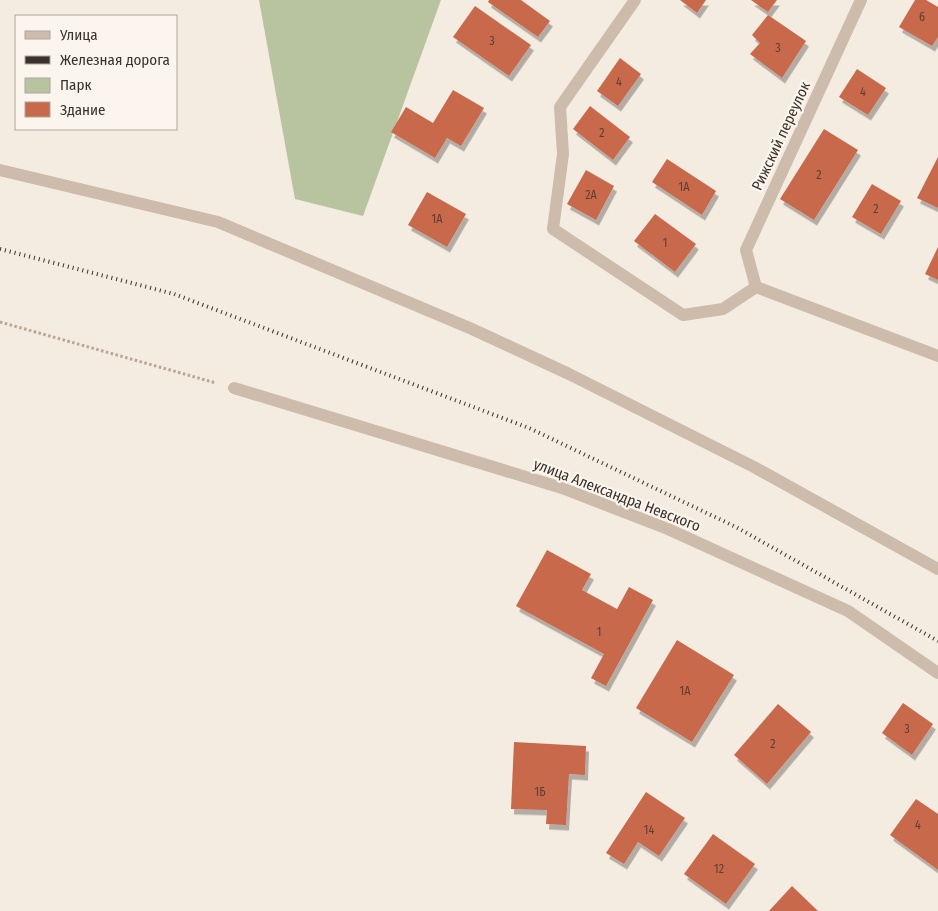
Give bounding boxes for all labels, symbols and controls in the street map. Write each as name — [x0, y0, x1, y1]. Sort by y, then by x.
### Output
house number: 6 — [919, 10, 925, 24]
legend — [15, 15, 178, 130]
text: Улица — [59, 26, 98, 44]
house number: 3 — [489, 34, 495, 48]
house number: 3 — [775, 41, 781, 55]
text: Железная дорога — [60, 51, 170, 69]
house number: 4 — [616, 75, 622, 89]
text: Парк — [60, 76, 91, 94]
street label: Рижский переулок — [748, 79, 814, 193]
house number: 4 — [860, 85, 866, 99]
text: Здание — [60, 101, 106, 119]
house number: 2 — [599, 126, 605, 140]
house number: 2 — [816, 168, 822, 182]
house number: 1А — [679, 180, 690, 194]
house number: 2А — [585, 188, 597, 202]
house number: 2 — [873, 202, 879, 216]
house number: 1А — [432, 212, 443, 226]
house number: 1 — [663, 236, 667, 250]
street label: улица Александра Невского — [531, 455, 703, 535]
house number: 1 — [597, 625, 601, 639]
house number: 1А — [680, 684, 691, 698]
house number: 3 — [904, 722, 910, 736]
house number: 2 — [770, 737, 776, 751]
house number: 1Б — [535, 785, 545, 799]
house number: 4 — [915, 818, 921, 832]
house number: 14 — [644, 823, 654, 837]
house number: 12 — [714, 862, 724, 876]

